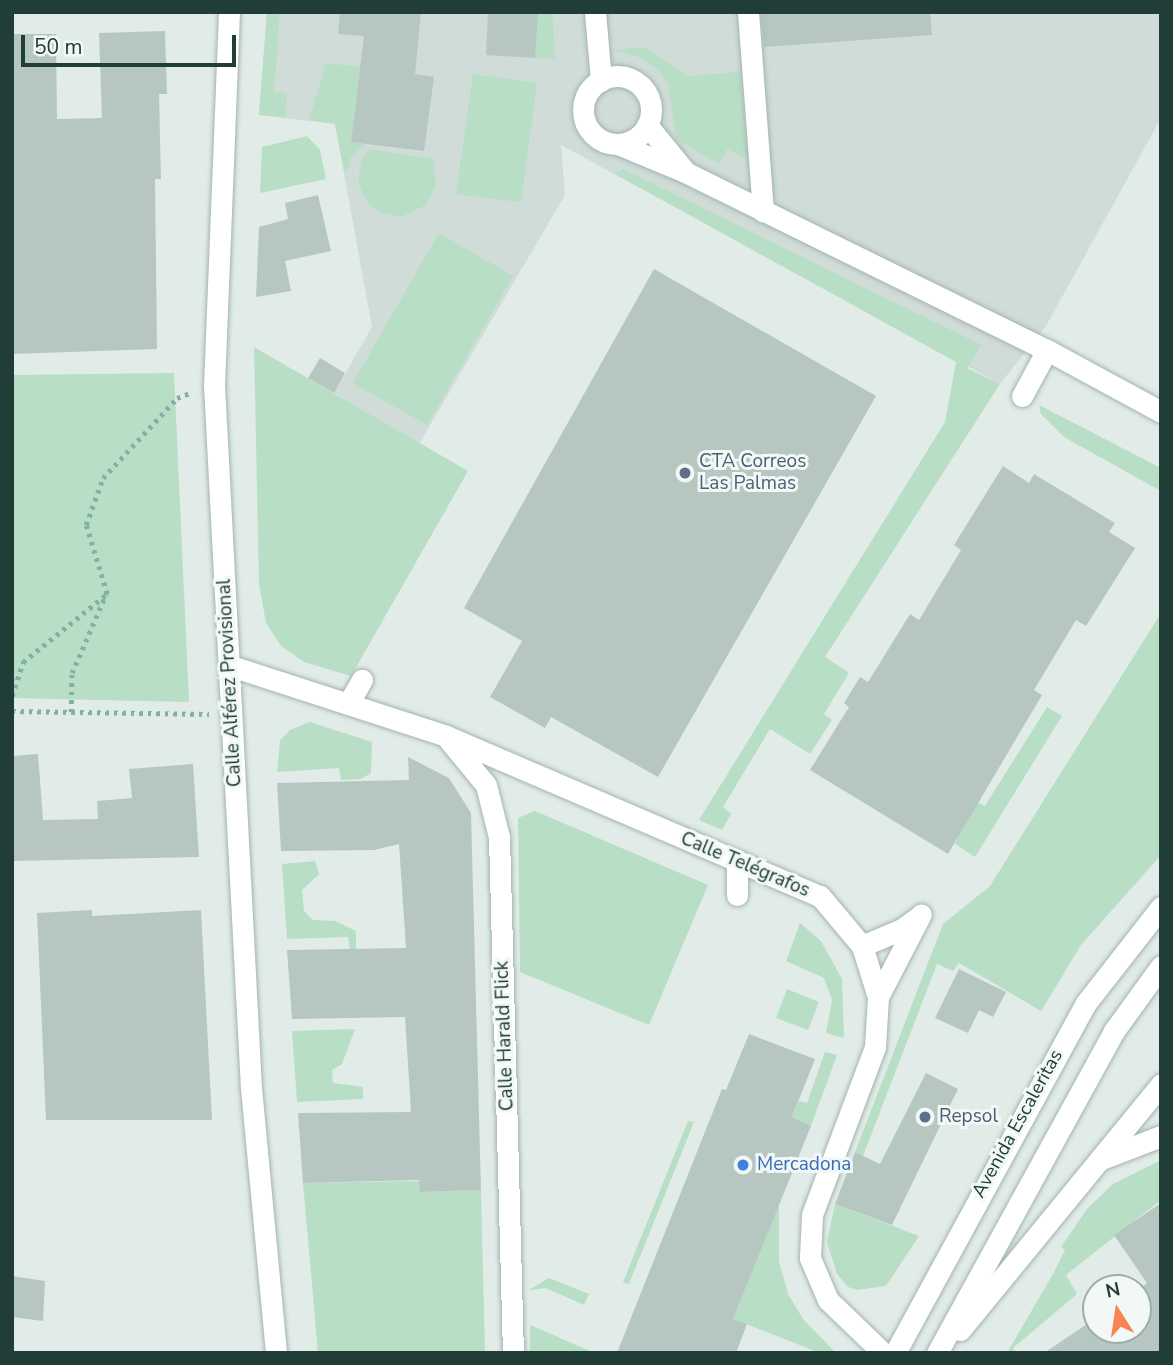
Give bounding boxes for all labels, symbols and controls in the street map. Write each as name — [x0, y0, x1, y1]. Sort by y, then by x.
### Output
scale bar — [24, 21, 240, 65]
text: 50 m — [34, 33, 83, 61]
place label: CTA Correos Las Palmas — [699, 451, 806, 495]
marker: CTA Correos Las Palmas — [677, 465, 693, 481]
street label: Calle Alférez Provisional — [213, 578, 247, 788]
street label: Calle Telégrafos — [677, 828, 813, 902]
street label: Calle Harald Flick — [491, 961, 519, 1111]
street label: Avenida Escaleritas — [968, 1046, 1068, 1202]
place label: Repsol — [939, 1106, 998, 1128]
marker: Repsol — [917, 1109, 933, 1125]
place label: Mercadona — [757, 1154, 851, 1176]
marker: Mercadona — [735, 1157, 751, 1173]
north arrow — [1082, 1274, 1152, 1344]
text: N — [1103, 1276, 1123, 1305]

